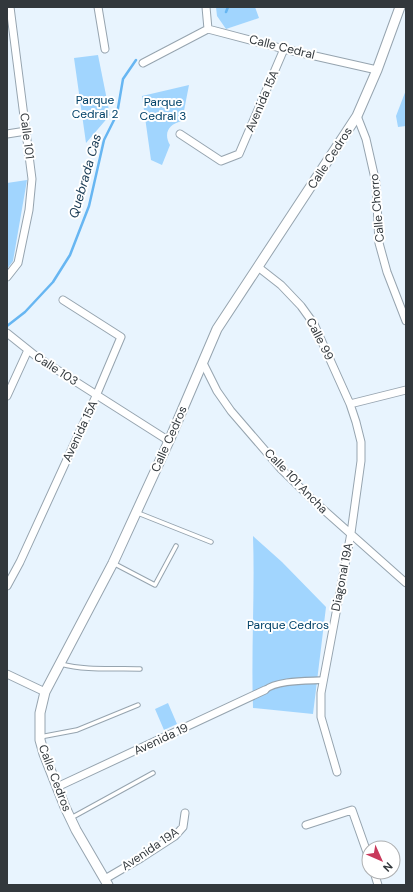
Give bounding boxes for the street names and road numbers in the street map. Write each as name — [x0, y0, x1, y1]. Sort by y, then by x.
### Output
street label: Calle Cedral — [248, 31, 316, 63]
street label: Avenida 15A — [242, 68, 282, 134]
street label: Calle 101 — [16, 112, 38, 160]
street label: Calle Cedros — [304, 124, 356, 192]
street label: Calle Chorro — [366, 173, 388, 243]
street label: Calle 99 — [303, 315, 337, 363]
street label: Calle 103 — [31, 349, 81, 389]
street label: Avenida 15A — [59, 398, 101, 464]
street label: Calle Cedros — [147, 403, 191, 475]
street label: Calle 101 Ancha — [261, 445, 331, 517]
street label: Diagonal 19A — [328, 541, 356, 612]
street label: Avenida 19 — [131, 719, 191, 759]
street label: Calle Cedros — [35, 742, 75, 814]
street label: Avenida 19A — [118, 824, 182, 874]

